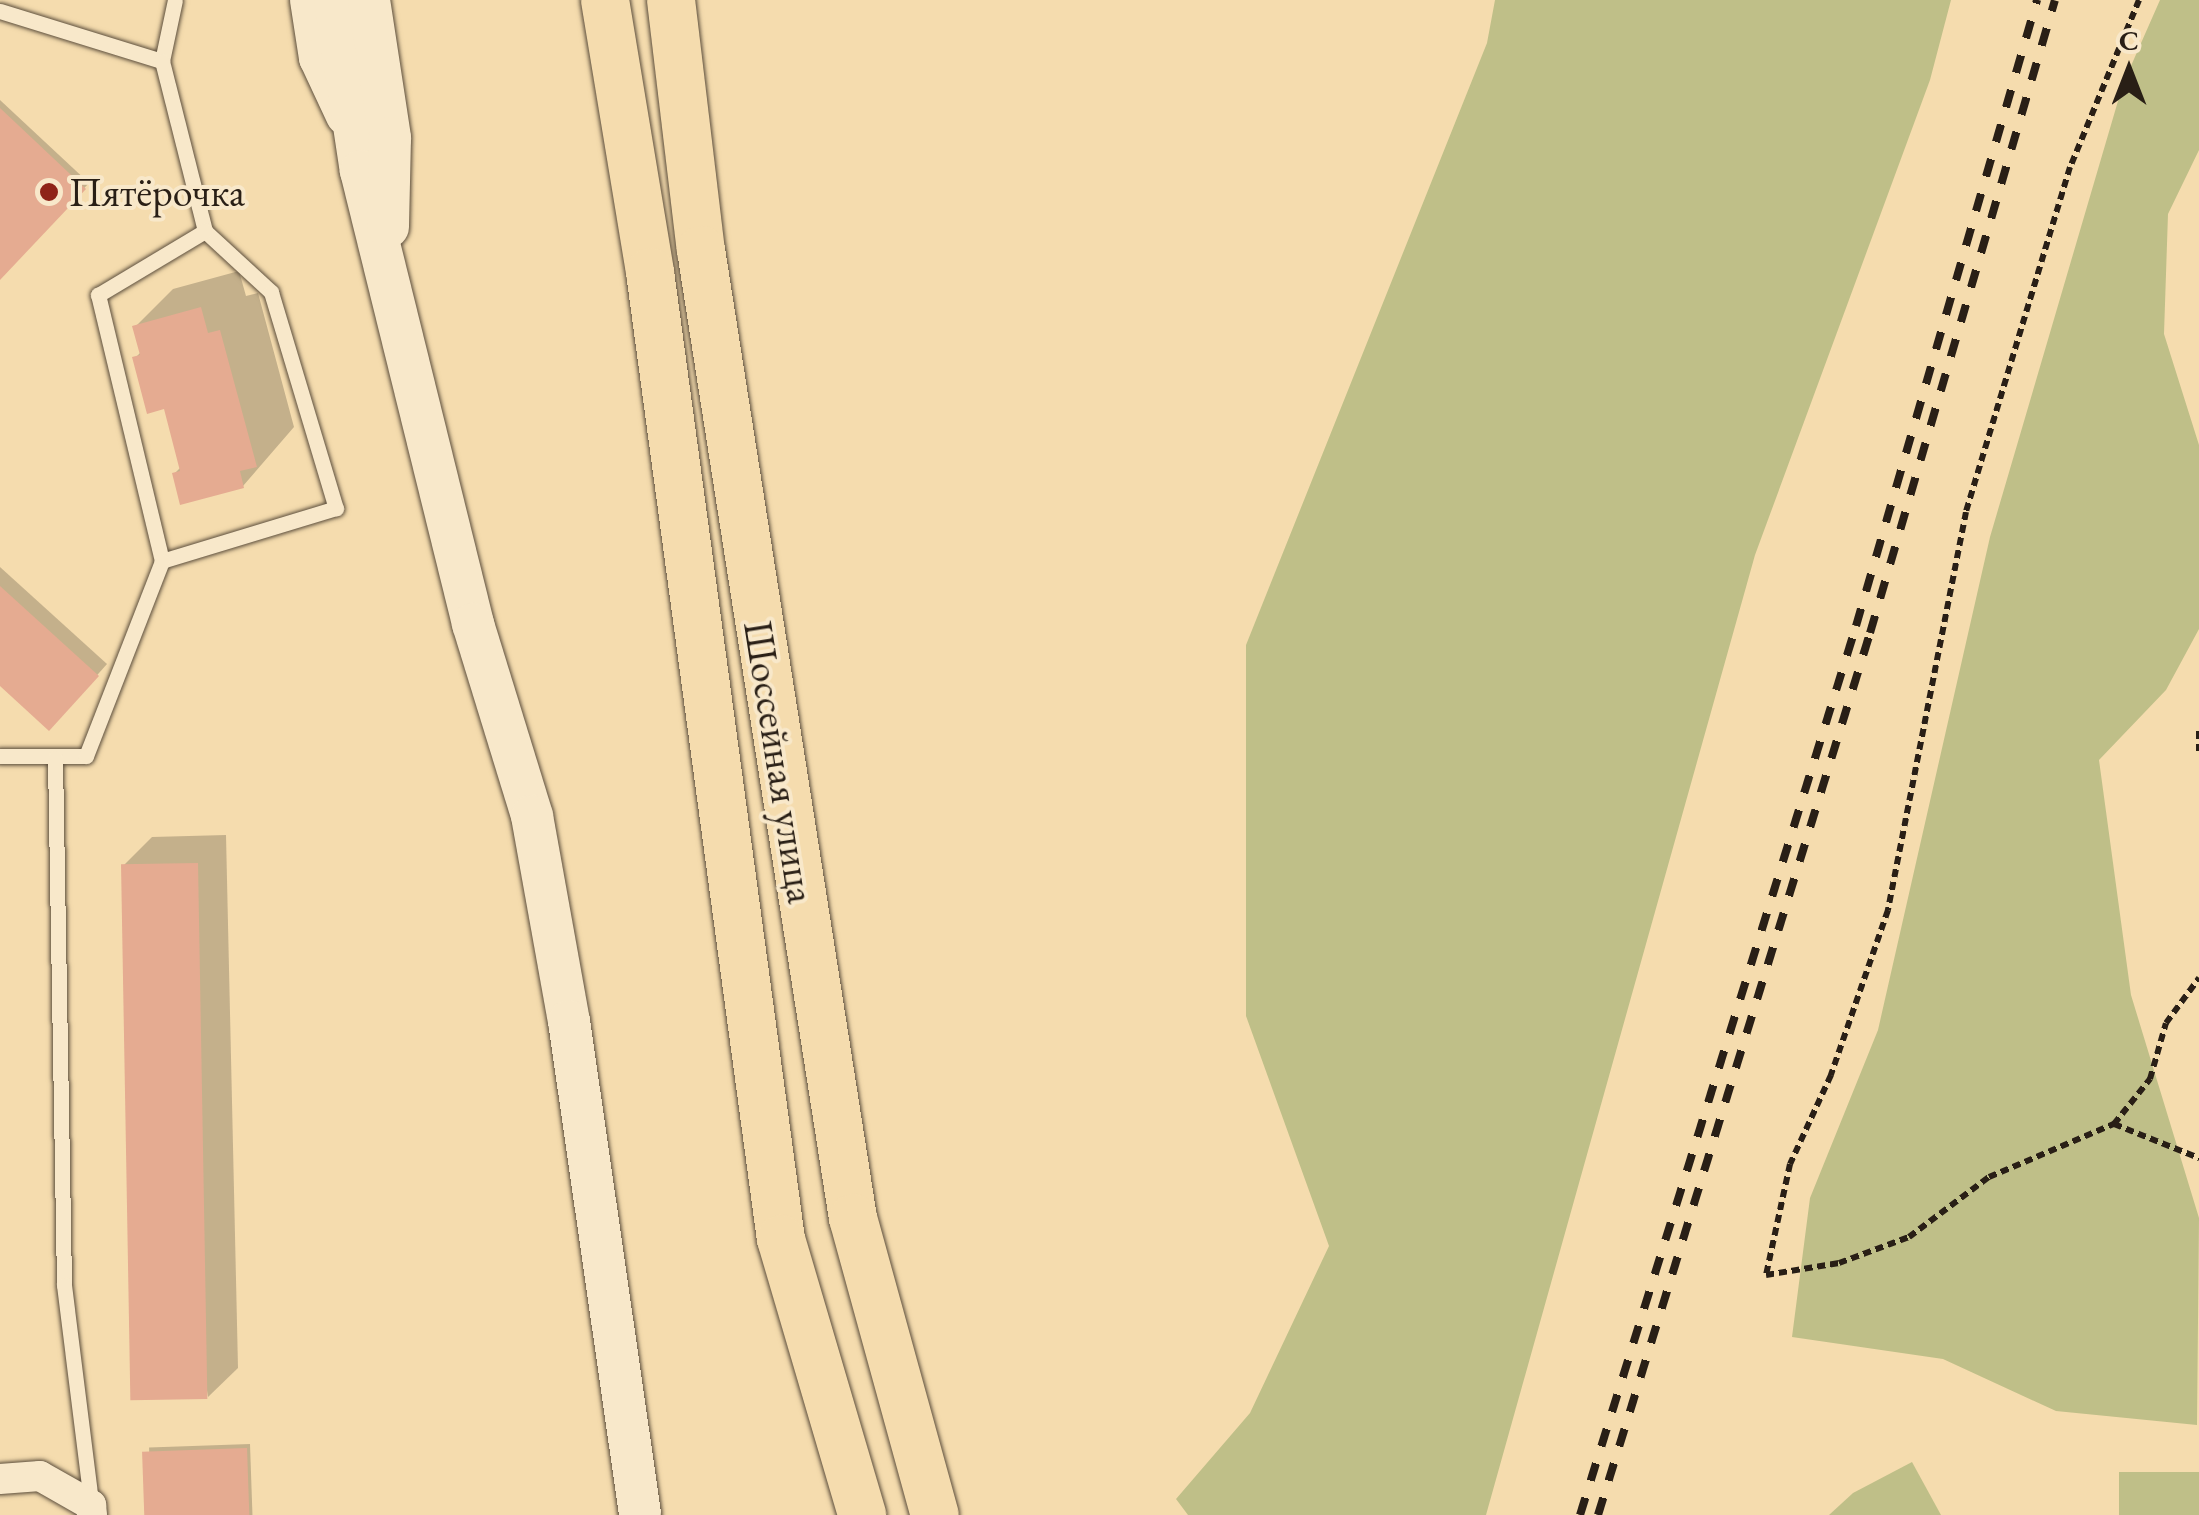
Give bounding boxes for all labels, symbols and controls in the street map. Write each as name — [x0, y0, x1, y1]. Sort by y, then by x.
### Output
north arrow — [2079, 20, 2179, 120]
text: С — [2119, 22, 2139, 58]
place label: Пятёрочка — [69, 168, 245, 216]
marker: Пятёрочка — [38, 181, 60, 203]
street label: Шоссейная улица — [734, 618, 826, 906]

